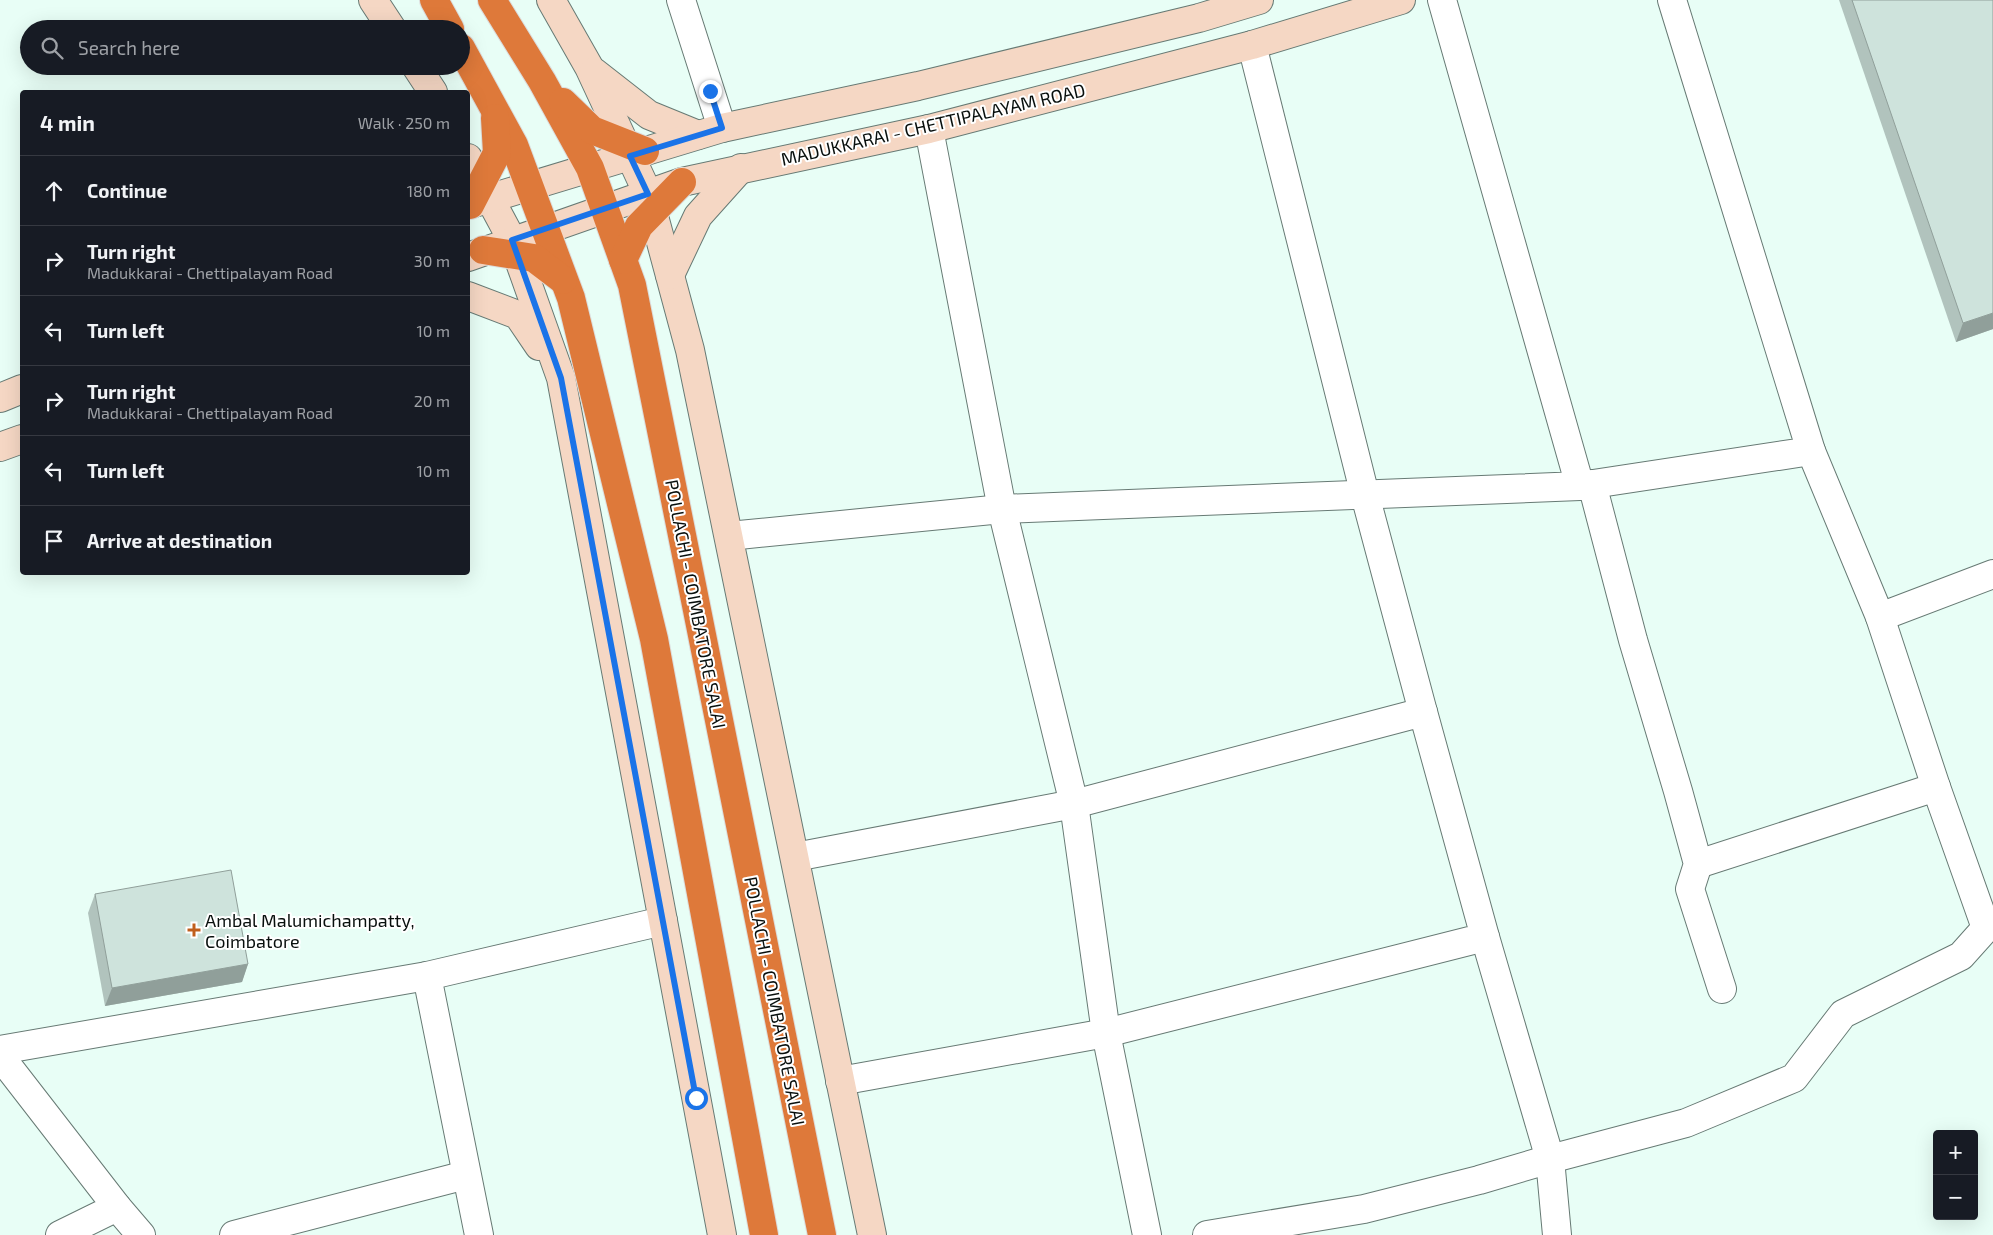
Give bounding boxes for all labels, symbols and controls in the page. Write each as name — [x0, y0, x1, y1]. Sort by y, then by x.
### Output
search box — [20, 20, 470, 75]
icon: search — [38, 34, 66, 62]
text: Search here — [78, 36, 180, 59]
street label: MADUKKARAI - CHETTIPALAYAM ROAD — [779, 78, 1087, 170]
route end — [699, 80, 722, 103]
text: 4 min — [40, 110, 95, 135]
text: Walk · 250 m — [358, 113, 450, 132]
icon: ahead — [40, 177, 68, 205]
text: Continue — [87, 179, 167, 202]
text: 180 m — [407, 181, 450, 200]
text: Turn right — [87, 240, 175, 263]
icon: right — [40, 247, 68, 275]
text: 30 m — [414, 251, 450, 270]
text: Madukkarai - Chettipalayam Road — [87, 263, 333, 282]
icon: left — [40, 317, 68, 345]
text: Turn left — [87, 319, 164, 342]
text: 10 m — [416, 321, 450, 340]
text: Turn right — [87, 380, 175, 403]
icon: right — [40, 387, 68, 415]
text: 20 m — [414, 391, 450, 410]
text: Madukkarai - Chettipalayam Road — [87, 403, 333, 422]
icon: left — [40, 457, 68, 485]
text: Turn left — [87, 459, 164, 482]
text: 10 m — [416, 461, 450, 480]
street label: POLLACHI - COIMBATORE SALAI — [661, 478, 731, 730]
icon: arrive — [40, 527, 68, 555]
text: Arrive at destination — [87, 529, 272, 552]
street label: POLLACHI - COIMBATORE SALAI — [740, 875, 810, 1127]
place label: Ambal Malumichampatty, Coimbatore — [205, 909, 415, 952]
marker: Ambal Malumichampatty, Coimbatore — [187, 923, 201, 937]
route start — [685, 1087, 708, 1110]
map controls — [1933, 1130, 1978, 1220]
button: + — [1933, 1130, 1978, 1175]
button: − — [1933, 1175, 1978, 1220]

